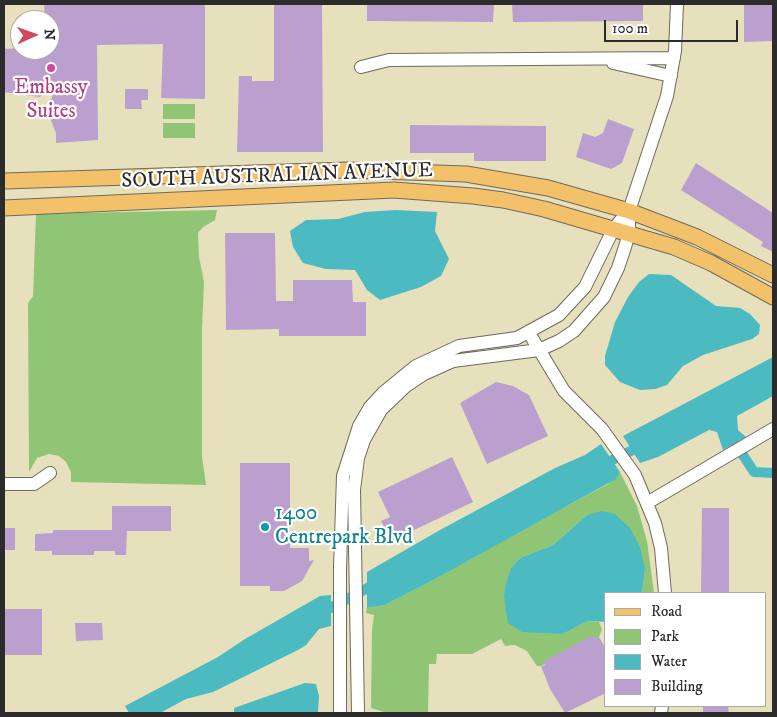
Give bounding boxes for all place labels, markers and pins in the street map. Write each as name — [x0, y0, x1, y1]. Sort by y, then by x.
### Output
marker: Embassy Suites — [45, 62, 57, 74]
place label: Embassy Suites — [14, 76, 88, 126]
place label: 1400 Centrepark Blvd — [275, 502, 413, 552]
marker: 1400 Centrepark Blvd — [259, 521, 271, 533]

